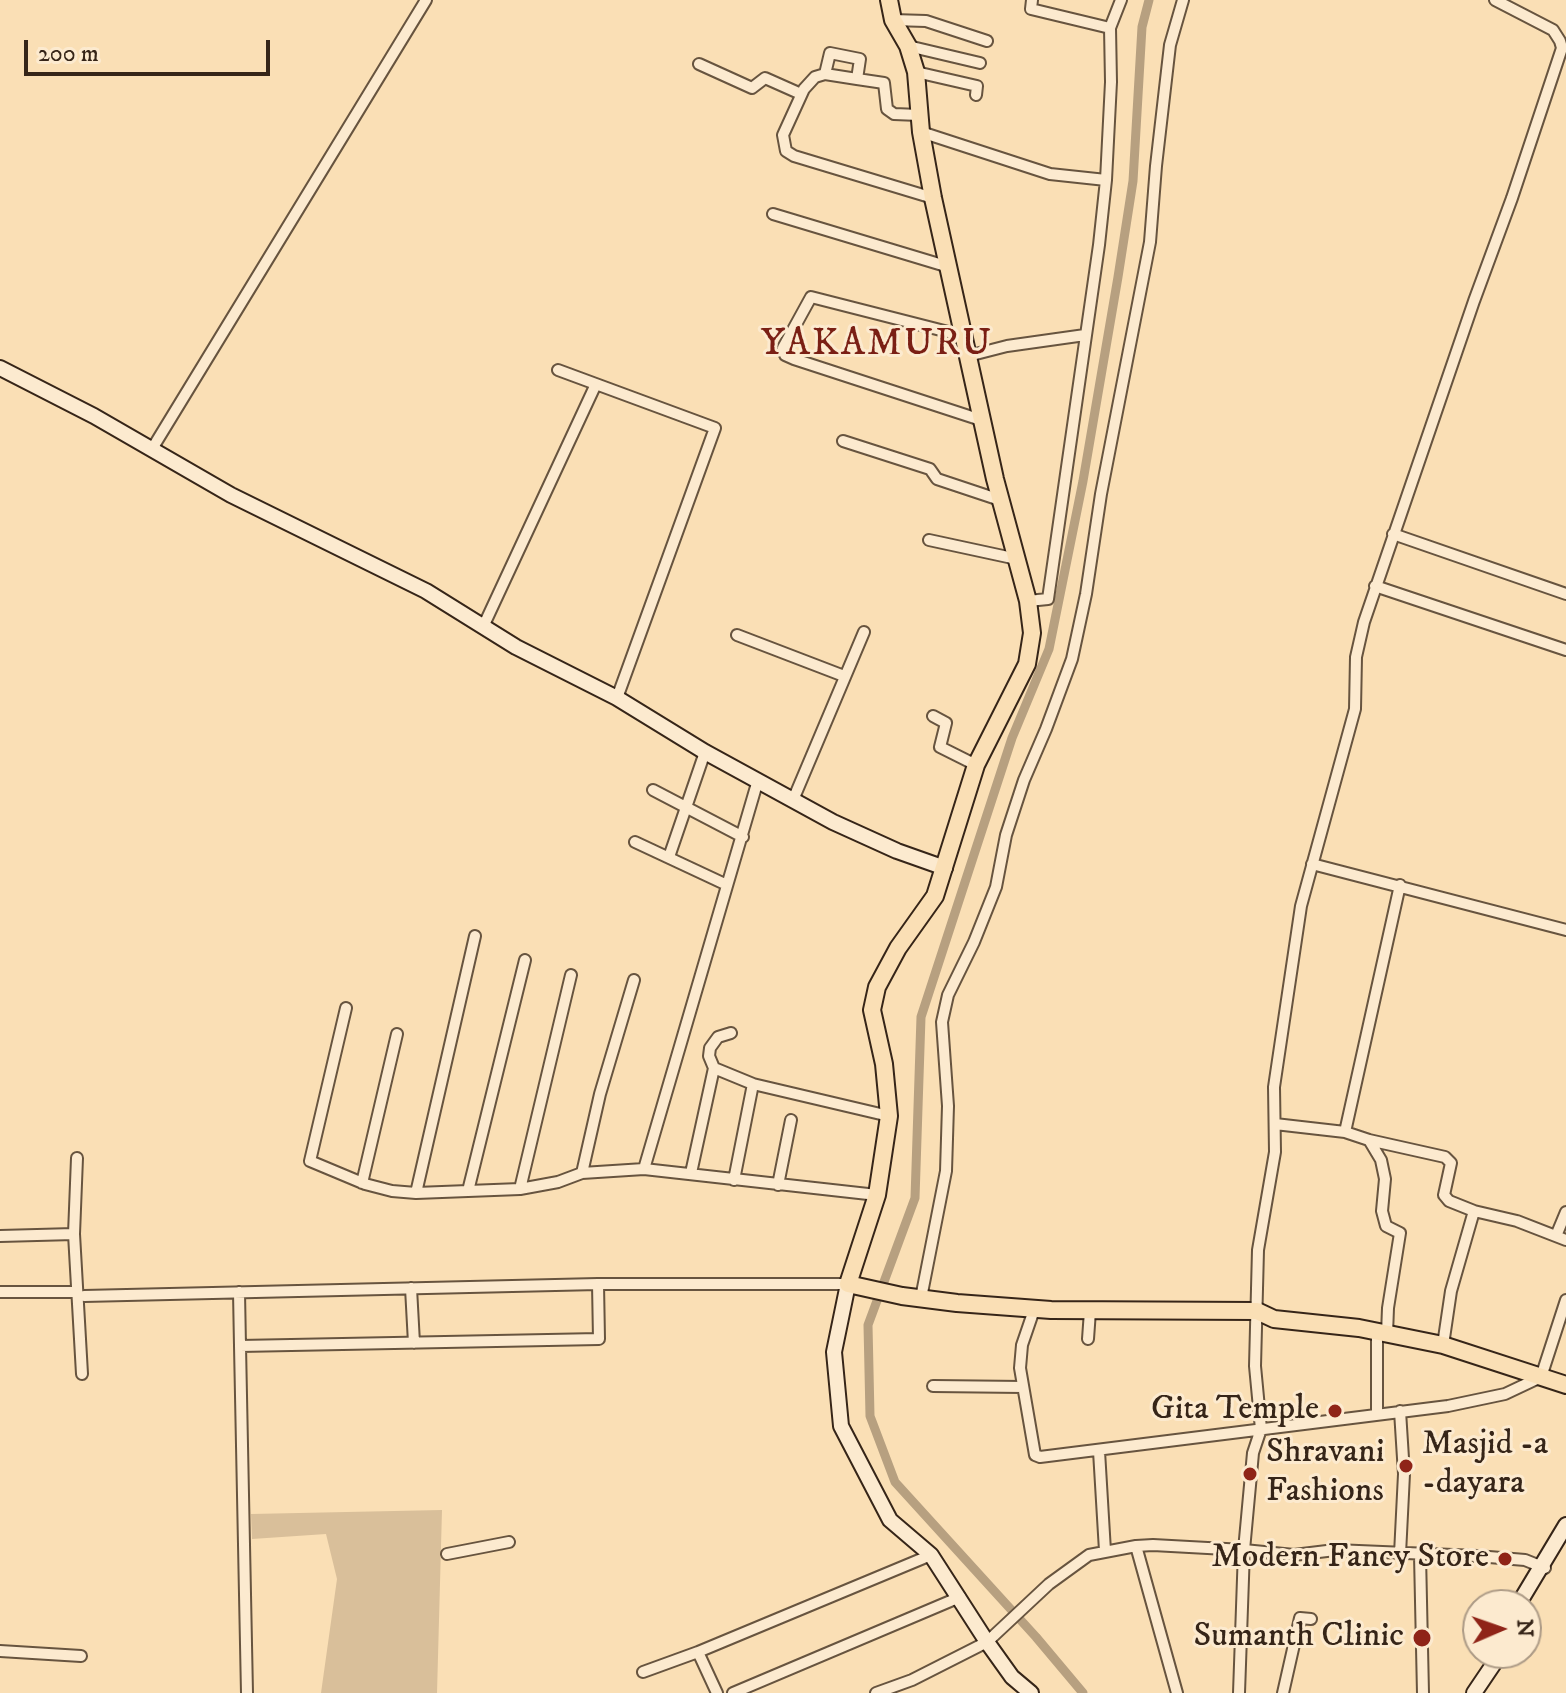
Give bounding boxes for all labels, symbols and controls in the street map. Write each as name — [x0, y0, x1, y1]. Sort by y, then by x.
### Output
scale bar — [28, 24, 274, 74]
text: 200 m — [38, 39, 99, 69]
district label: YAKAMURU — [761, 323, 993, 369]
place label: Gita Temple — [1151, 1391, 1319, 1431]
marker: Gita Temple — [1326, 1402, 1344, 1420]
place label: Masjid -a -dayara — [1422, 1426, 1548, 1506]
place label: Shravani Fashions — [1266, 1434, 1385, 1514]
marker: Masjid -a -dayara — [1397, 1457, 1415, 1475]
marker: Shravani Fashions — [1241, 1465, 1259, 1483]
place label: Modern Fancy Store — [1211, 1539, 1489, 1579]
marker: Modern Fancy Store — [1496, 1550, 1514, 1568]
north arrow — [1462, 1589, 1542, 1669]
place label: Sumanth Clinic — [1193, 1618, 1404, 1658]
text: N — [1511, 1619, 1538, 1638]
marker: Sumanth Clinic — [1411, 1627, 1433, 1649]

